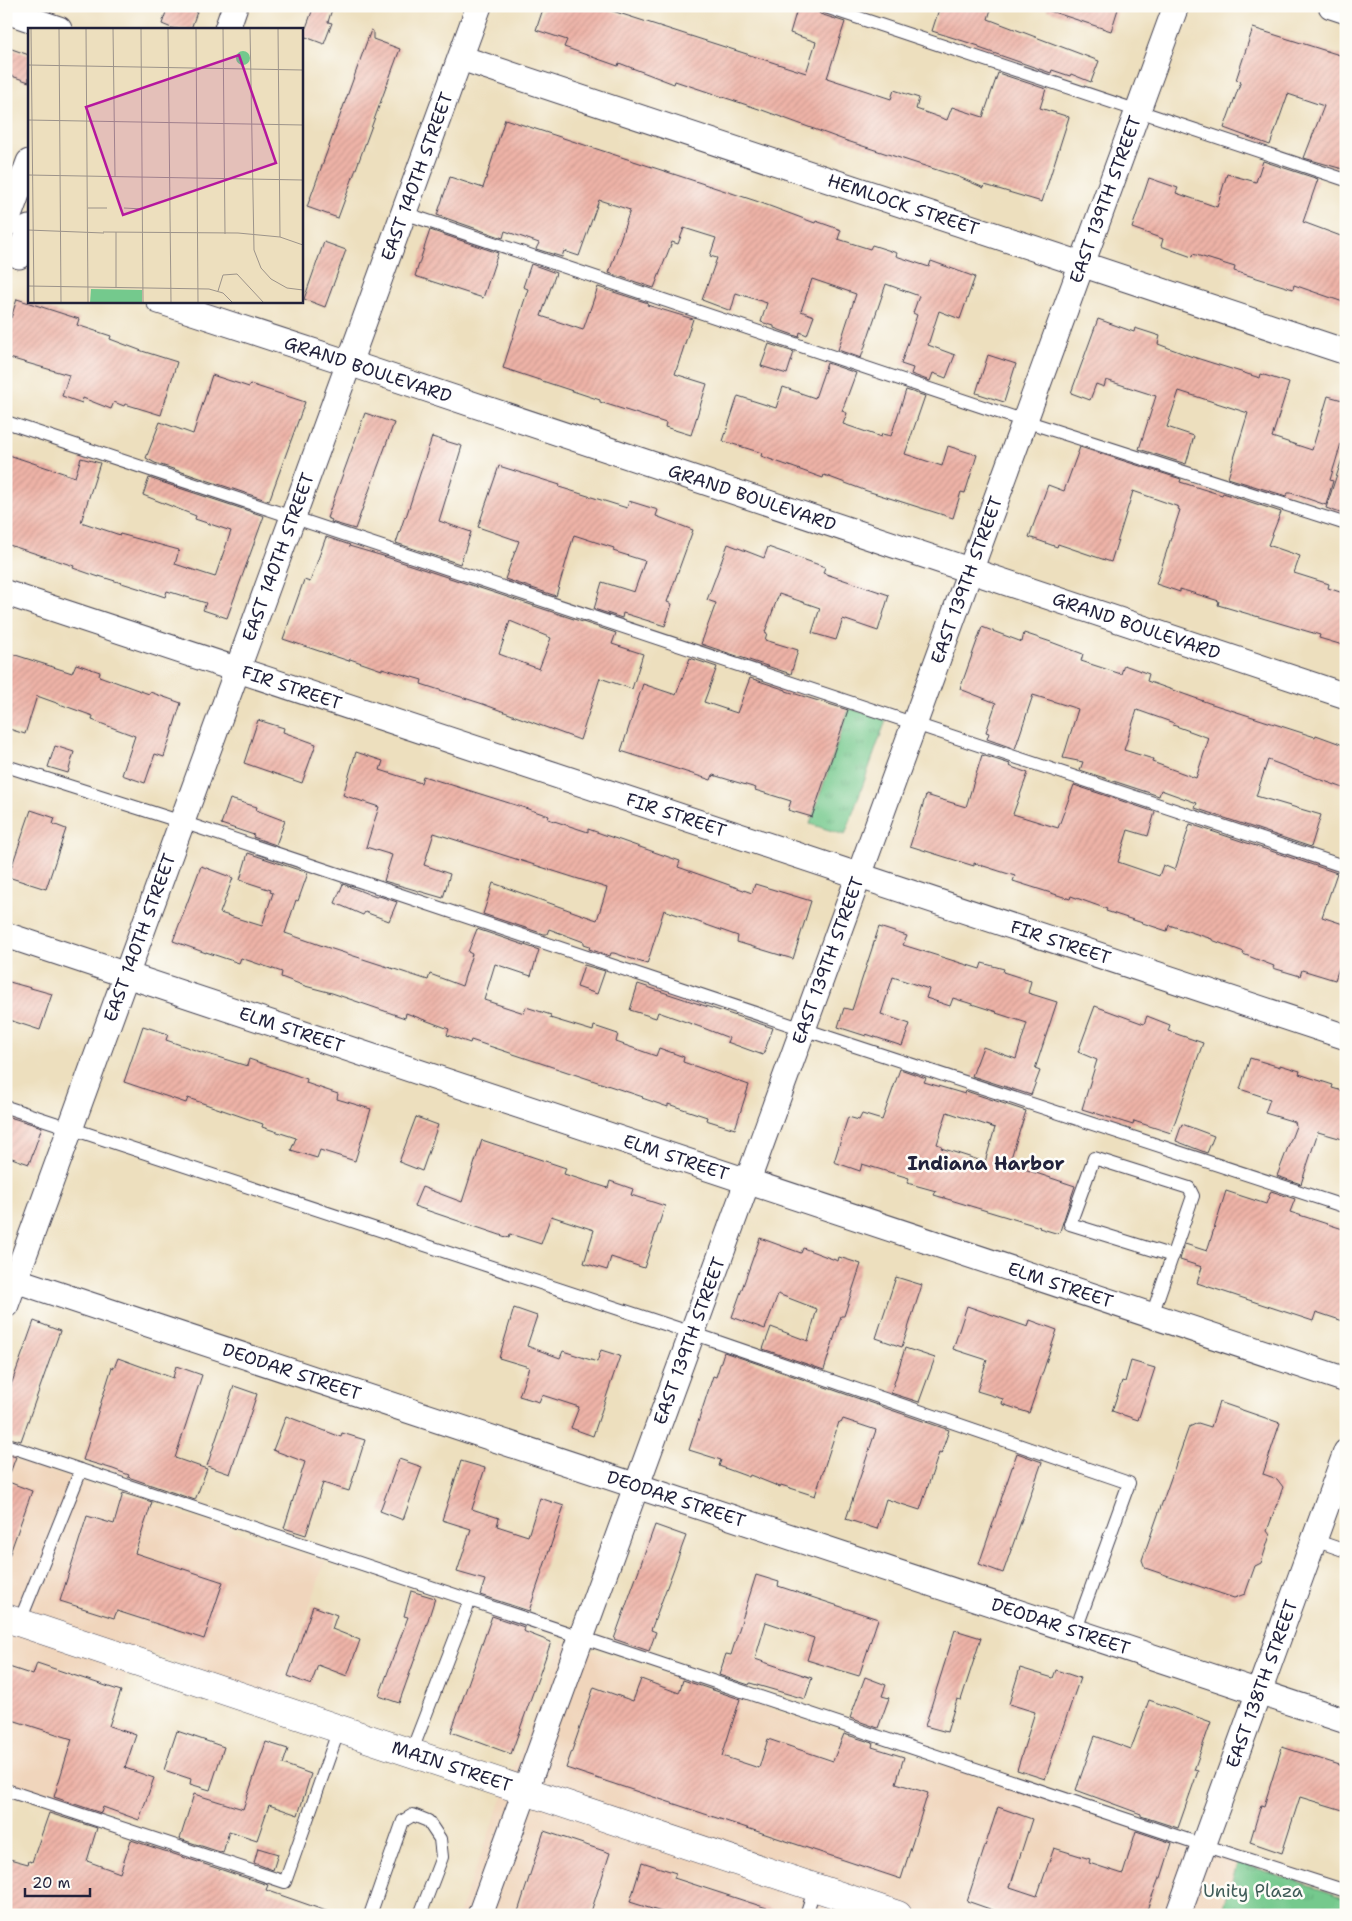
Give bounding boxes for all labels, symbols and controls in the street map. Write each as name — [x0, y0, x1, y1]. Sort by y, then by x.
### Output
inset map — [28, 28, 302, 302]
street label: EAST 140TH STREET — [375, 89, 459, 264]
street label: EAST 139TH STREET — [1064, 112, 1147, 287]
street label: HEMLOCK STREET — [824, 169, 982, 241]
street label: GRAND BOULEVARD — [281, 331, 455, 409]
street label: GRAND BOULEVARD — [665, 459, 839, 537]
street label: EAST 140TH STREET — [237, 469, 320, 645]
street label: EAST 139TH STREET — [925, 493, 1008, 667]
street label: GRAND BOULEVARD — [1049, 587, 1223, 665]
street label: FIR STREET — [238, 660, 345, 715]
street label: FIR STREET — [623, 787, 729, 843]
street label: EAST 140TH STREET — [98, 850, 181, 1025]
street label: EAST 139TH STREET — [786, 873, 870, 1048]
street label: FIR STREET — [1007, 915, 1114, 970]
street label: ELM STREET — [236, 1001, 347, 1059]
street label: ELM STREET — [620, 1129, 732, 1186]
district label: Indiana Harbor — [907, 1151, 1065, 1176]
street label: EAST 139TH STREET — [648, 1254, 731, 1428]
street label: ELM STREET — [1005, 1256, 1116, 1314]
street label: DEODAR STREET — [219, 1338, 364, 1406]
street label: DEODAR STREET — [604, 1465, 749, 1533]
street label: DEODAR STREET — [988, 1592, 1133, 1661]
street label: EAST 138TH STREET — [1220, 1596, 1303, 1771]
street label: MAIN STREET — [389, 1735, 515, 1798]
scale bar — [25, 1866, 90, 1898]
text: 20 m — [32, 1873, 71, 1893]
park label: Unity Plaza — [1203, 1879, 1303, 1903]

